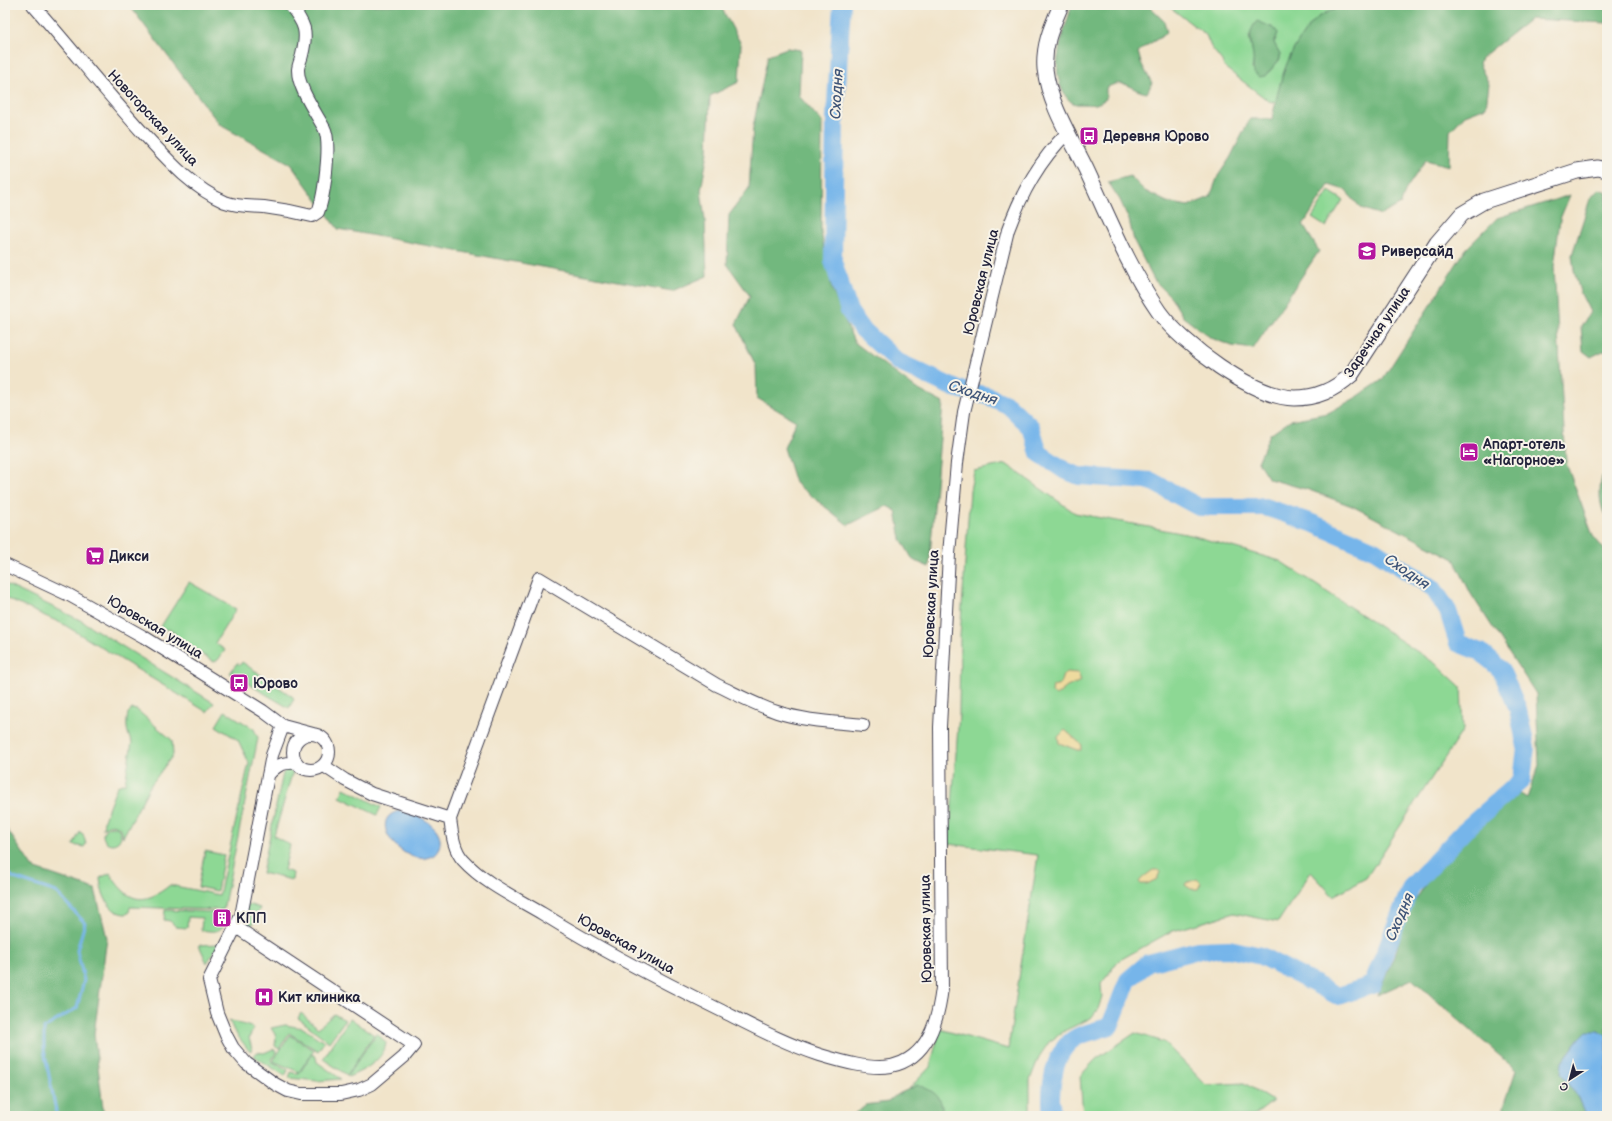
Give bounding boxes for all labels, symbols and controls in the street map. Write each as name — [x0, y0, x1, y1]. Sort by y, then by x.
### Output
street label: Новогорская улица — [104, 66, 202, 170]
water label: Сходня — [826, 67, 848, 120]
bus stop icon: Деревня Юрово — [1078, 125, 1100, 147]
place label: Деревня Юрово — [1103, 128, 1209, 145]
street label: Юровская улица — [960, 226, 1003, 337]
school or university icon: Риверсайд — [1356, 240, 1378, 262]
place label: Риверсайд — [1381, 243, 1454, 260]
street label: Заречная улица — [1340, 283, 1414, 381]
water label: Сходня — [946, 376, 1001, 410]
place label: Апарт-отель «Нагорное» — [1482, 436, 1566, 469]
hotel icon: Апарт-отель «Нагорное» — [1458, 441, 1480, 463]
supermarket icon: Дикси — [84, 545, 106, 567]
place label: Дикси — [109, 548, 149, 565]
street label: Юровская улица — [920, 548, 942, 659]
water label: Сходня — [1381, 550, 1434, 594]
street label: Юровская улица — [104, 592, 207, 663]
bus stop icon: Юрово — [228, 672, 250, 694]
place label: Юрово — [253, 675, 298, 692]
street label: Юровская улица — [917, 874, 935, 984]
water label: Сходня — [1381, 889, 1419, 944]
building icon: КПП — [211, 907, 233, 929]
place label: КПП — [236, 910, 267, 927]
street label: Юровская улица — [574, 910, 678, 978]
hospital icon: Кит клиника — [253, 986, 275, 1008]
place label: Кит клиника — [278, 989, 361, 1006]
north arrow — [1550, 1059, 1590, 1099]
text: С — [1557, 1079, 1571, 1094]

